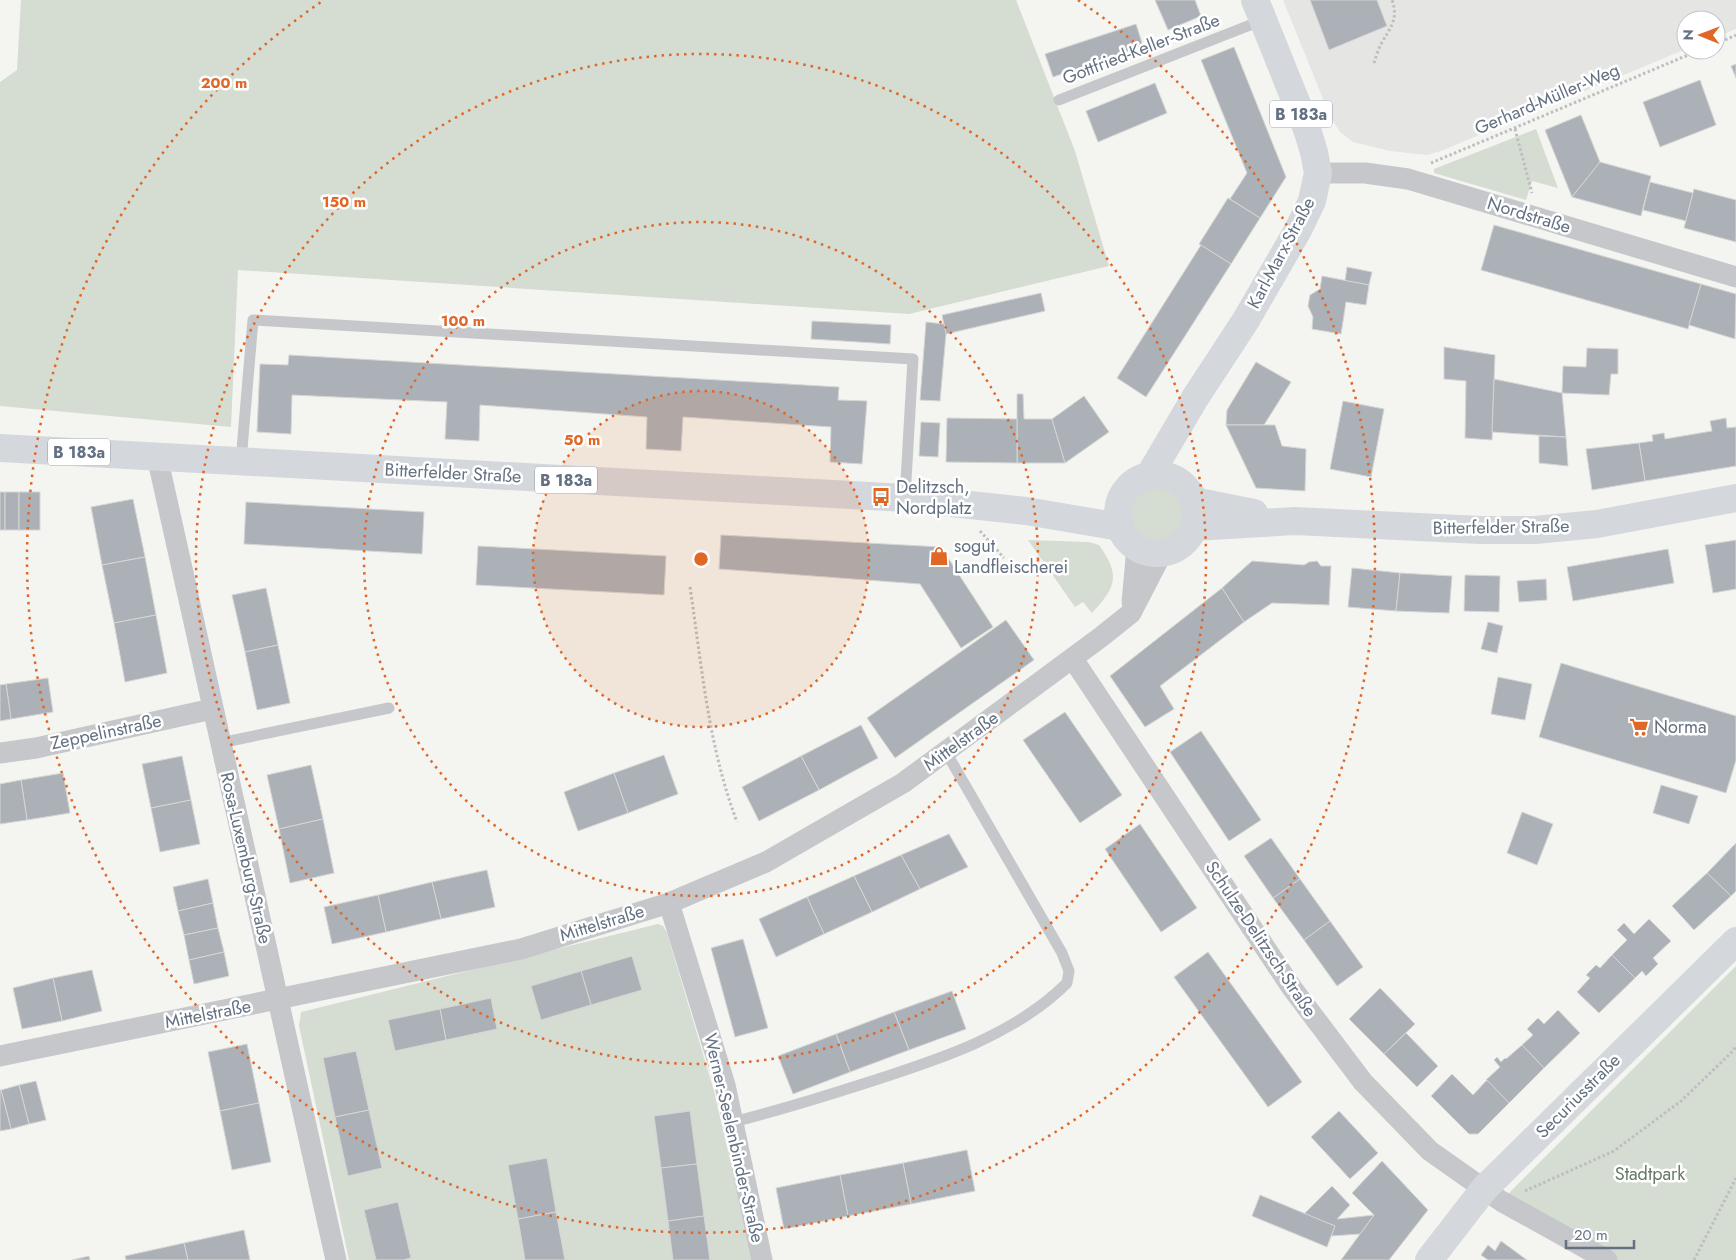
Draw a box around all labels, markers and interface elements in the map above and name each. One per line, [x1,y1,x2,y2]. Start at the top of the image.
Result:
street label: Gottfried-Keller-Straße [1059,7,1223,91]
north arrow [1676,10,1726,60]
text: N [1678,29,1698,41]
street label: Gerhard-Müller-Weg [1471,57,1623,141]
text: 200 m [201,72,247,94]
road number: B 183a [1270,100,1332,128]
street label: Nordstraße [1484,190,1574,240]
text: 150 m [322,191,366,213]
street label: Karl-Marx-Straße [1241,193,1321,313]
text: 100 m [441,310,485,332]
text: 50 m [564,429,600,451]
road number: B 183a [48,438,110,466]
street label: Bitterfelder Straße [384,456,522,490]
road number: B 183a [535,466,597,494]
place label: Delitzsch, Nordplatz [896,474,973,521]
bus stop icon: Delitzsch, Nordplatz [870,486,892,508]
street label: Bitterfelder Straße [1432,513,1570,541]
place label: sogut Landfleischerei [954,533,1068,580]
shop icon: sogut Landfleischerei [928,545,950,567]
centre of rings [692,550,710,568]
street label: Mittelstraße [918,705,1004,777]
street label: Zeppelinstraße [48,708,164,756]
place label: Norma [1654,714,1707,740]
supermarket icon: Norma [1628,716,1650,738]
street label: Rosa-Luxemburg-Straße [214,770,278,946]
street label: Schulze-Delitzsch-Straße [1199,856,1323,1022]
street label: Mittelstraße [557,898,647,948]
street label: Mittelstraße [163,993,253,1035]
street label: Werner-Seelenbinder-Straße [697,1031,771,1245]
street label: Securiusstraße [1530,1048,1626,1144]
park label: Stadtpark [1615,1161,1685,1187]
scale bar [1566,1218,1634,1250]
text: 20 m [1574,1224,1608,1246]

